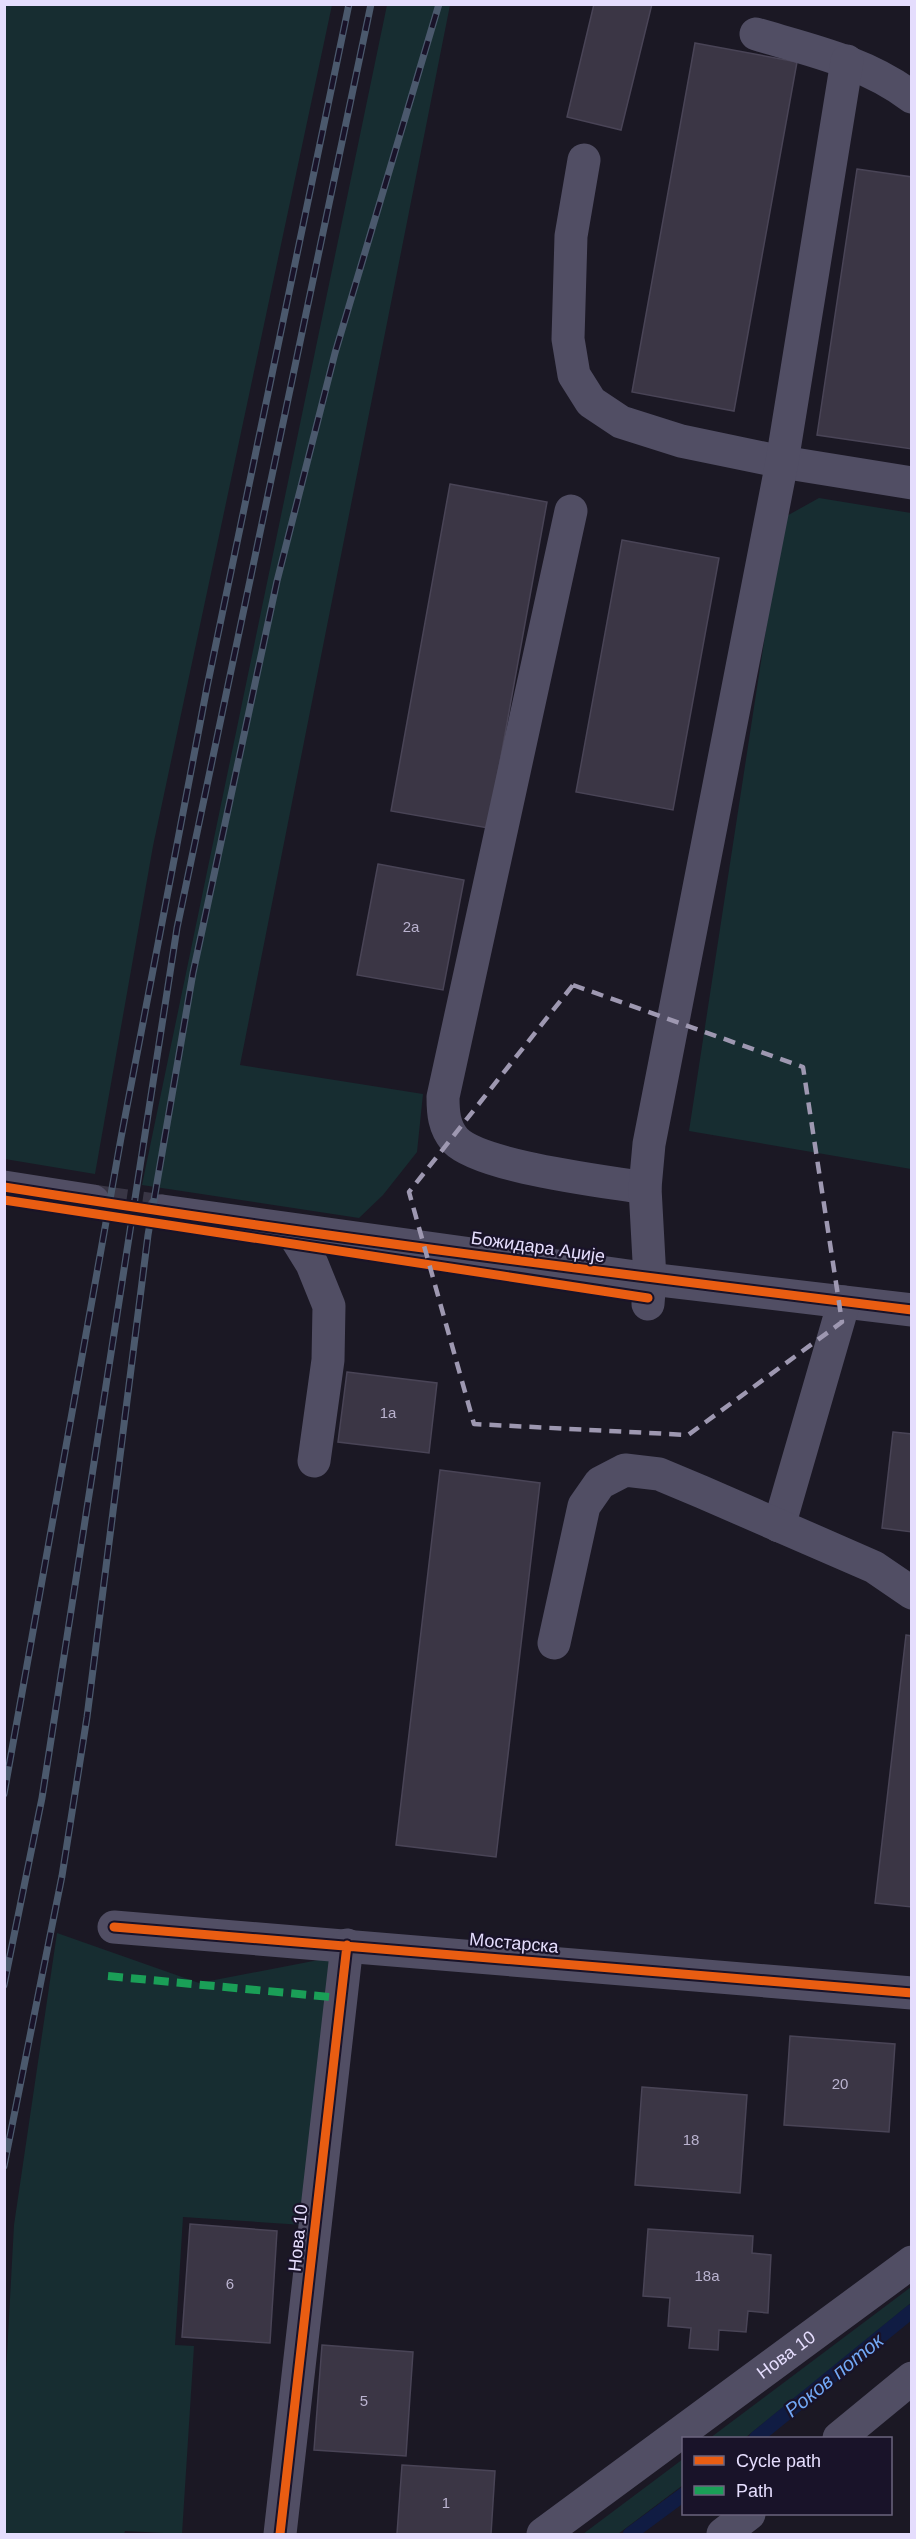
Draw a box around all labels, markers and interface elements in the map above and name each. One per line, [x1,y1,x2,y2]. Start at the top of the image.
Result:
house number: 2a [403,918,420,935]
street label: Божидара Аџије [470,1228,606,1266]
house number: 1a [380,1404,397,1421]
street label: Мостарска [469,1929,560,1957]
house number: 20 [832,2075,848,2092]
house number: 18 [683,2131,699,2148]
street label: Нова 10 [285,2203,311,2273]
house number: 18a [694,2267,720,2284]
house number: 6 [226,2275,234,2292]
street label: Нова 10 [753,2327,819,2383]
water label: Роков поток [780,2328,889,2421]
house number: 5 [360,2392,368,2409]
legend [682,2437,892,2515]
text: Cycle path [736,2451,821,2471]
text: Path [736,2481,773,2501]
house number: 1 [442,2494,450,2511]

